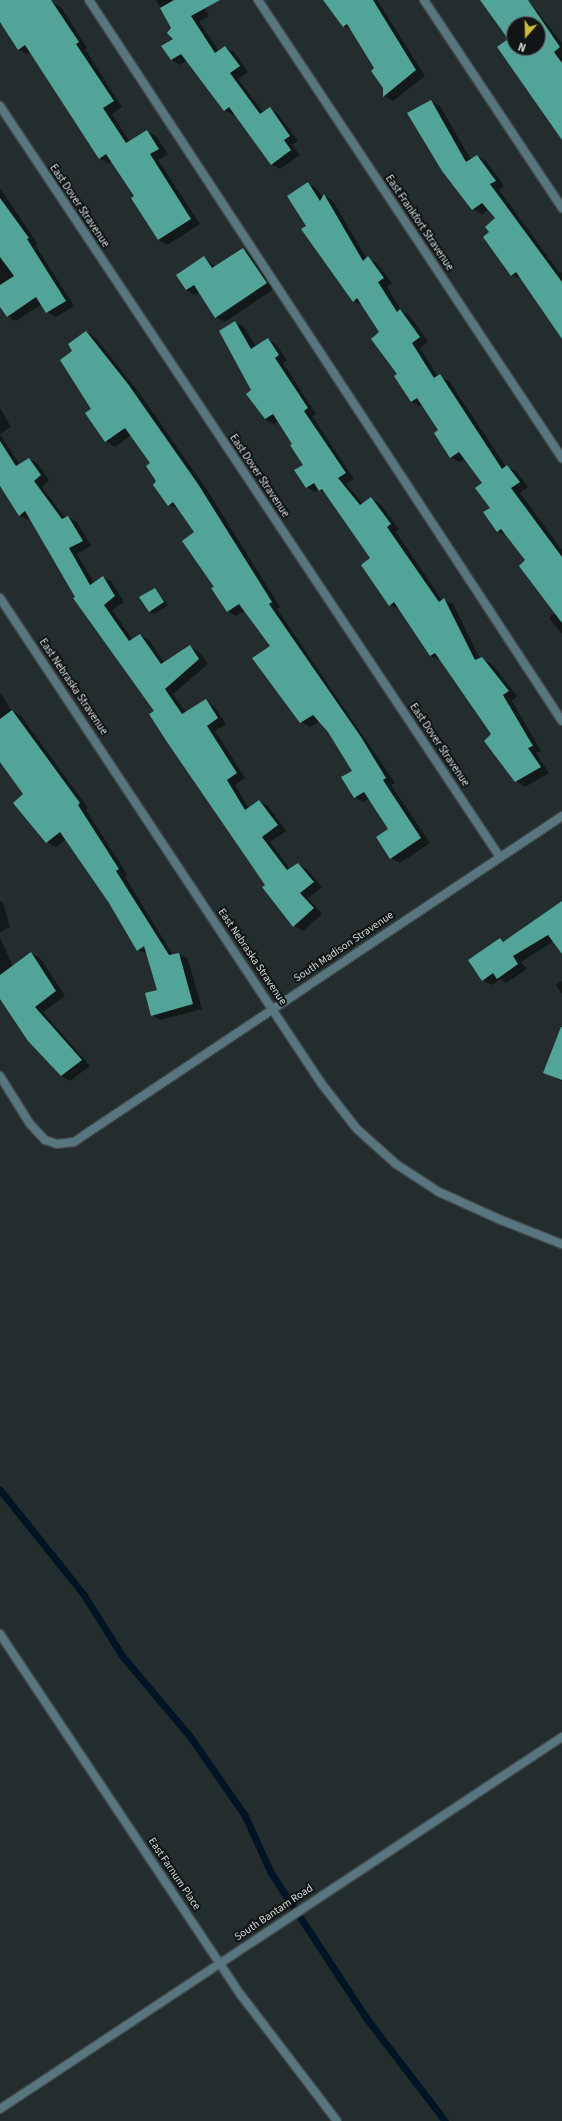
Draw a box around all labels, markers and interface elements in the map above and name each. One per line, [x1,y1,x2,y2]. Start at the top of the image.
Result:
north arrow [506,16,546,56]
text: N [516,39,528,55]
street label: East Dover Stravenue [46,162,112,250]
street label: East Frankfort Stravenue [382,173,456,273]
street label: East Dover Stravenue [226,432,292,520]
street label: East Nebraska Stravenue [36,636,110,738]
street label: East Dover Stravenue [406,701,472,789]
street label: East Nebraska Stravenue [215,906,289,1008]
street label: South Madison Stravenue [292,909,396,985]
street label: East Farnum Place [145,1835,203,1913]
street label: South Bantam Road [232,1882,316,1944]

